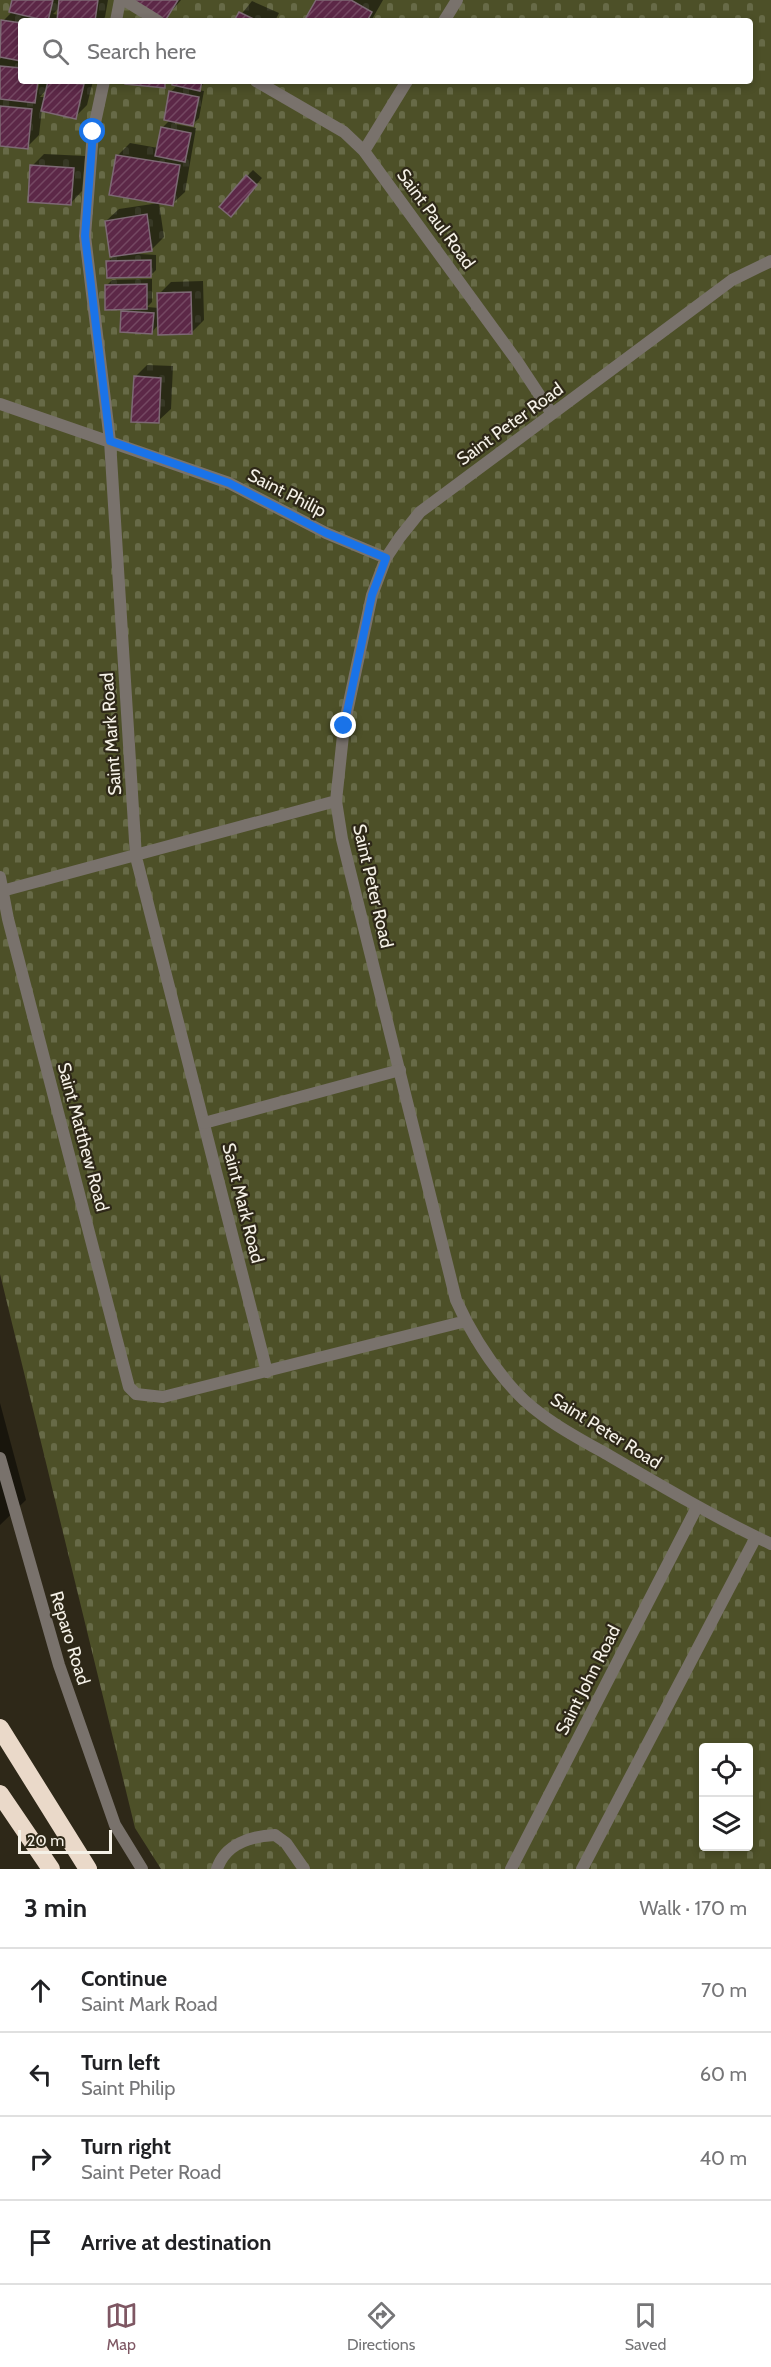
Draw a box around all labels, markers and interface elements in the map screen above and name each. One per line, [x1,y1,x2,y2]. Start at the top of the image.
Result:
search box [18,18,753,84]
icon: search [39,35,72,68]
text: Search here [87,38,196,65]
route start [79,118,105,144]
street label: Saint Paul Road [392,165,480,273]
street label: Saint Peter Road [452,378,568,470]
street label: Saint Philip [244,464,330,522]
street label: Saint Mark Road [96,672,126,796]
route end [330,712,356,738]
street label: Saint Peter Road [348,822,398,950]
street label: Saint Matthew Road [53,1060,113,1214]
street label: Saint Mark Road [217,1141,269,1265]
street label: Saint Peter Road [547,1388,665,1474]
street label: Reparo Road [45,1588,95,1688]
street label: Saint John Road [551,1621,625,1739]
map controls [699,1743,753,1851]
button: locate [699,1743,753,1797]
button: layers [699,1797,753,1851]
scale bar [18,1827,112,1854]
text: 20 m [27,1831,64,1850]
text: 3 min [24,1892,87,1924]
text: Walk · 170 m [639,1896,747,1920]
text: Continue [81,1965,167,1992]
icon: ahead [24,1974,57,2007]
text: 70 m [701,1978,747,2002]
text: Saint Mark Road [81,1992,218,2016]
text: Turn left [81,2049,160,2076]
icon: left [24,2058,57,2091]
text: 60 m [700,2062,747,2086]
text: Saint Philip [81,2076,175,2100]
text: Turn right [81,2133,171,2160]
icon: right [24,2142,57,2175]
text: 40 m [699,2146,747,2170]
text: Saint Peter Road [81,2160,221,2184]
icon: arrive [24,2226,57,2259]
text: Arrive at destination [81,2229,271,2256]
tab: Map [105,2299,138,2354]
tab: Directions [347,2299,415,2354]
tab: Saved [625,2299,666,2354]

